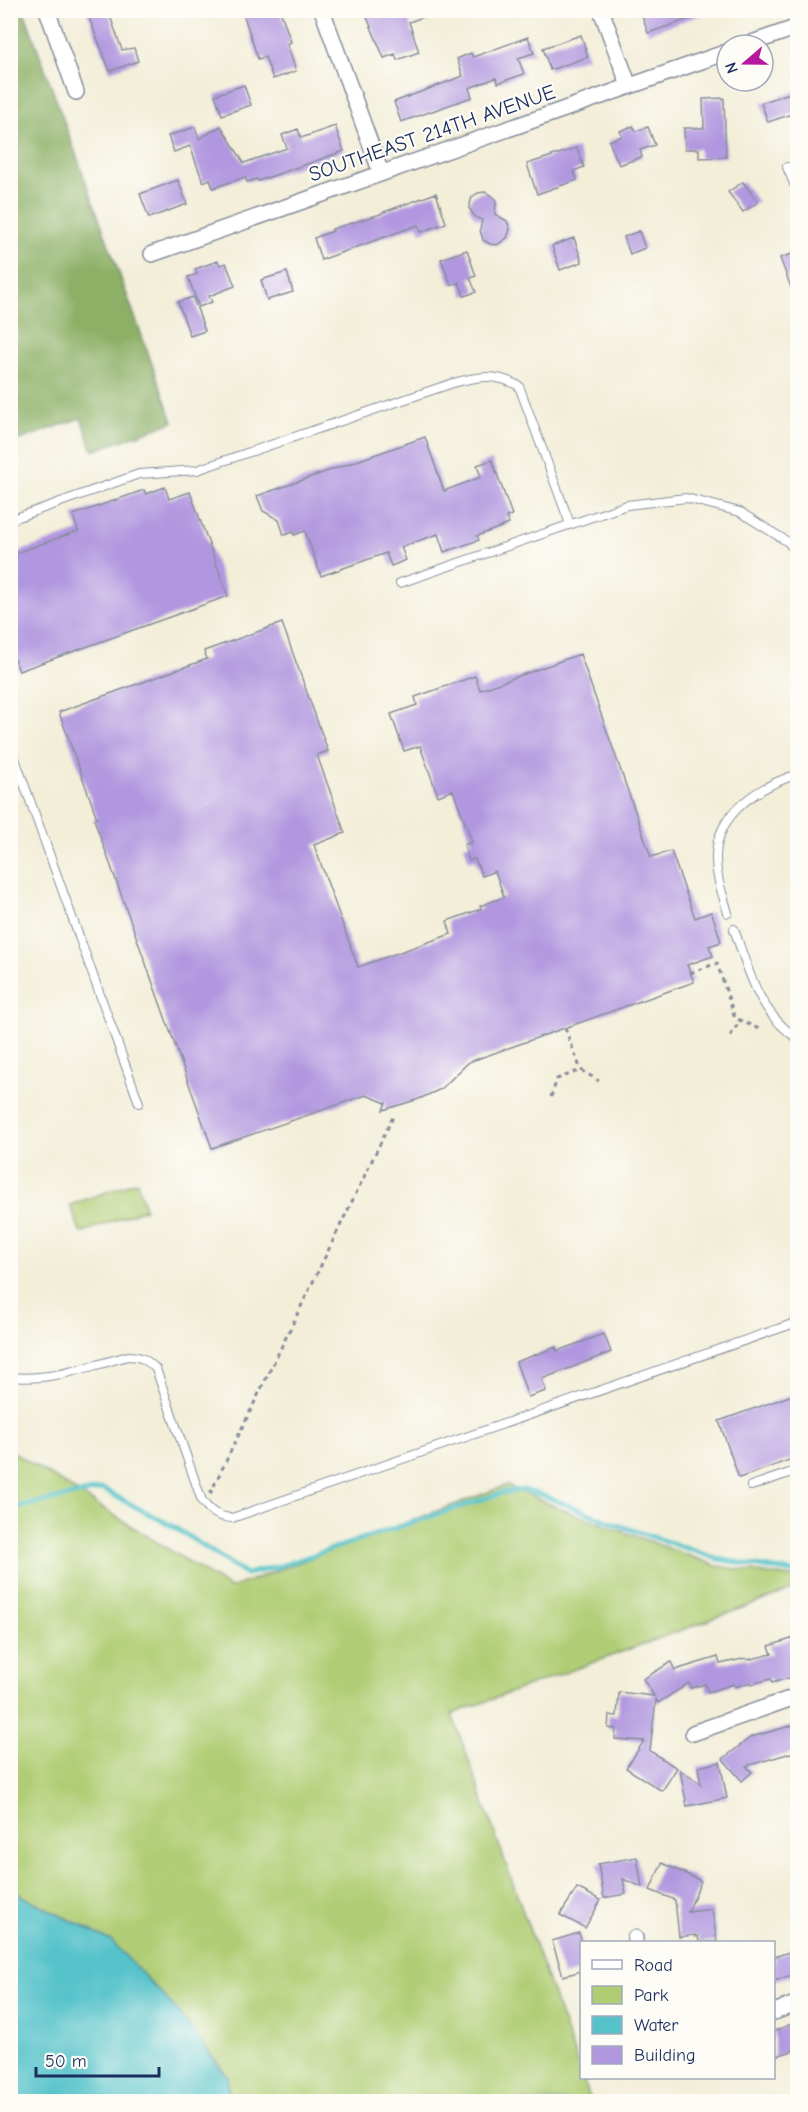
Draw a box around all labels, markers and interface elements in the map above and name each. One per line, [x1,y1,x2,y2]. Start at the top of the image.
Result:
north arrow [715,33,775,93]
text: N [722,60,742,76]
street label: SOUTHEAST 214TH AVENUE [306,79,558,187]
legend [580,1941,775,2079]
text: Road [634,1955,673,1976]
text: Park [634,1985,669,2006]
text: Water [634,2015,679,2036]
scale bar [36,2040,159,2078]
text: Building [634,2045,696,2066]
text: 50 m [45,2051,87,2072]

